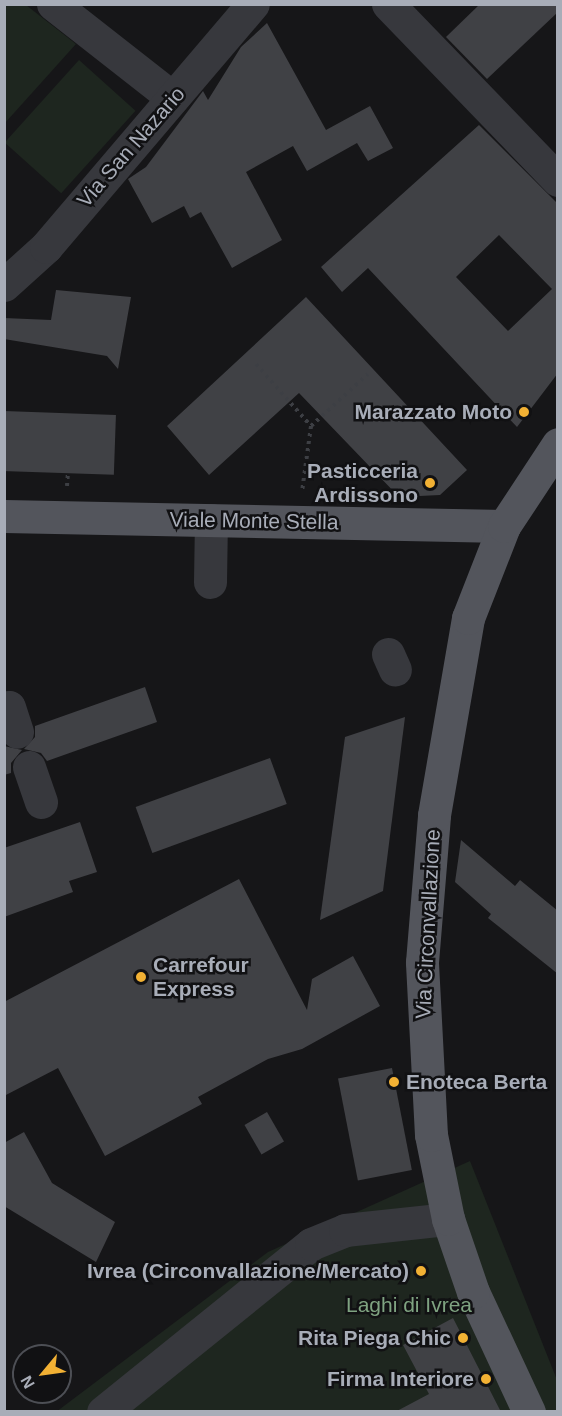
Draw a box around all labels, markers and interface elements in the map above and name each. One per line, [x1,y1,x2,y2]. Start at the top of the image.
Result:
street label: Via San Nazario [72,82,190,212]
place label: Marazzato Moto [354,399,512,425]
marker: Marazzato Moto [517,405,531,419]
place label: Pasticceria Ardissono [307,458,418,508]
marker: Pasticceria Ardissono [423,476,437,490]
street label: Viale Monte Stella [169,507,339,535]
street label: Via Circonvallazione [410,829,446,1019]
place label: Carrefour Express [153,952,249,1002]
marker: Carrefour Express [134,970,148,984]
place label: Enoteca Berta [406,1069,547,1095]
marker: Enoteca Berta [387,1075,401,1089]
place label: Ivrea (Circonvallazione/Mercato) [87,1258,409,1284]
marker: Ivrea (Circonvallazione/Mercato) [414,1264,428,1278]
park label: Laghi di Ivrea [346,1292,472,1318]
place label: Rita Piega Chic [298,1325,451,1351]
marker: Rita Piega Chic [456,1331,470,1345]
north arrow [12,1344,72,1404]
place label: Firma Interiore [327,1366,474,1392]
marker: Firma Interiore [479,1372,493,1386]
text: N [17,1373,38,1391]

